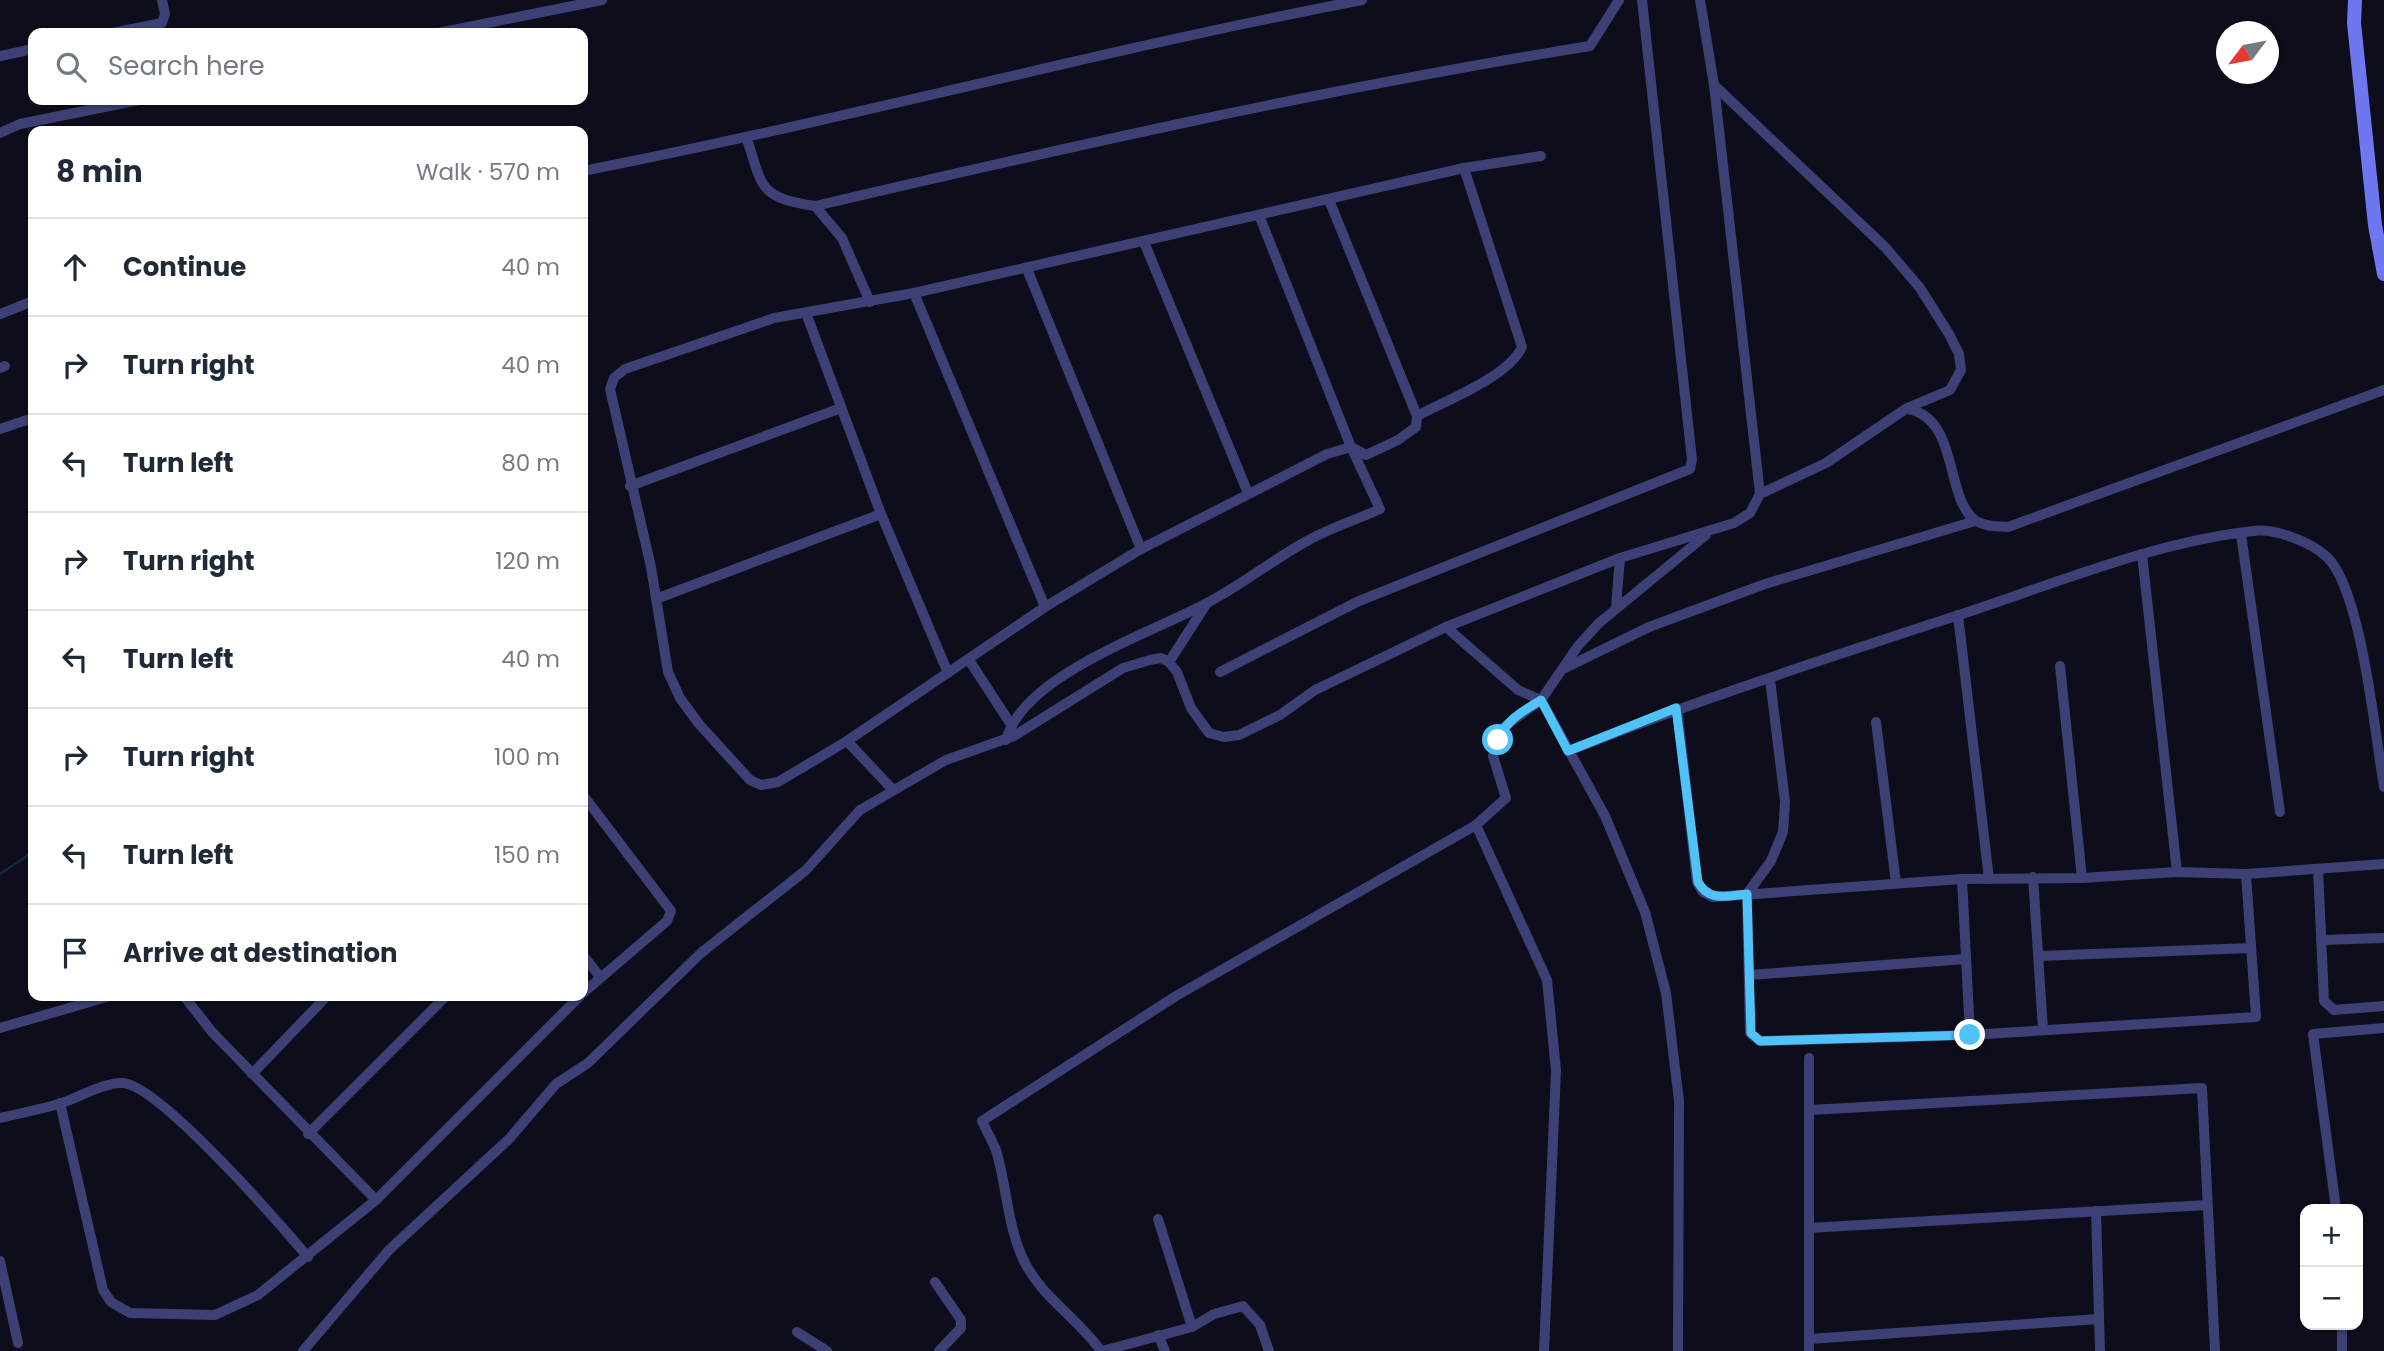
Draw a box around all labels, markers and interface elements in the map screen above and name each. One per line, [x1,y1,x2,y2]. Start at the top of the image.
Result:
north arrow [2216,21,2279,84]
search box [28,28,588,105]
icon: search [52,48,90,86]
text: Search here [108,48,265,84]
text: 8 min [56,150,143,193]
text: Walk · 570 m [416,156,560,188]
icon: ahead [56,248,94,286]
text: Continue [123,249,246,285]
text: 40 m [501,251,560,283]
icon: right [56,346,94,384]
text: Turn right [123,347,255,383]
text: 40 m [501,349,560,381]
icon: left [56,444,94,482]
text: Turn left [123,445,234,481]
text: 80 m [501,447,560,479]
icon: right [56,542,94,580]
text: Turn right [123,543,255,579]
text: 120 m [495,545,560,577]
icon: left [56,640,94,678]
text: Turn left [123,641,234,677]
text: 40 m [501,643,560,675]
route start [1482,724,1513,755]
icon: right [56,738,94,776]
text: Turn right [123,739,255,775]
text: 100 m [494,741,560,773]
icon: left [56,836,94,874]
text: Turn left [123,837,234,873]
text: 150 m [494,839,560,871]
icon: arrive [56,934,94,972]
text: Arrive at destination [123,935,398,971]
route end [1954,1019,1985,1050]
map controls [2300,1204,2363,1330]
button: + [2300,1204,2363,1267]
button: − [2300,1267,2363,1330]

